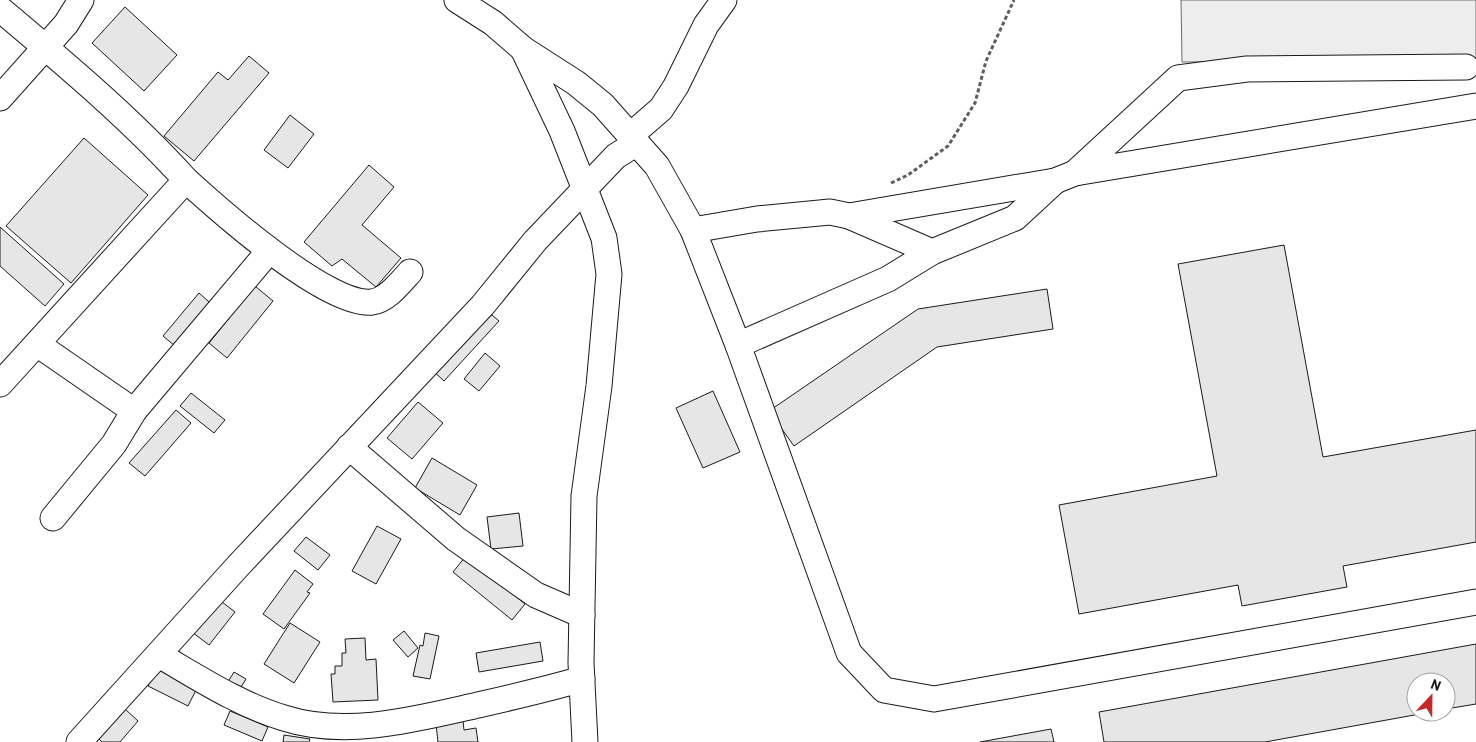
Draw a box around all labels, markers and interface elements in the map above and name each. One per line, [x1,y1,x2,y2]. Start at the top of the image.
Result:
north arrow [1406,672,1456,722]
text: N [1429,675,1444,694]

